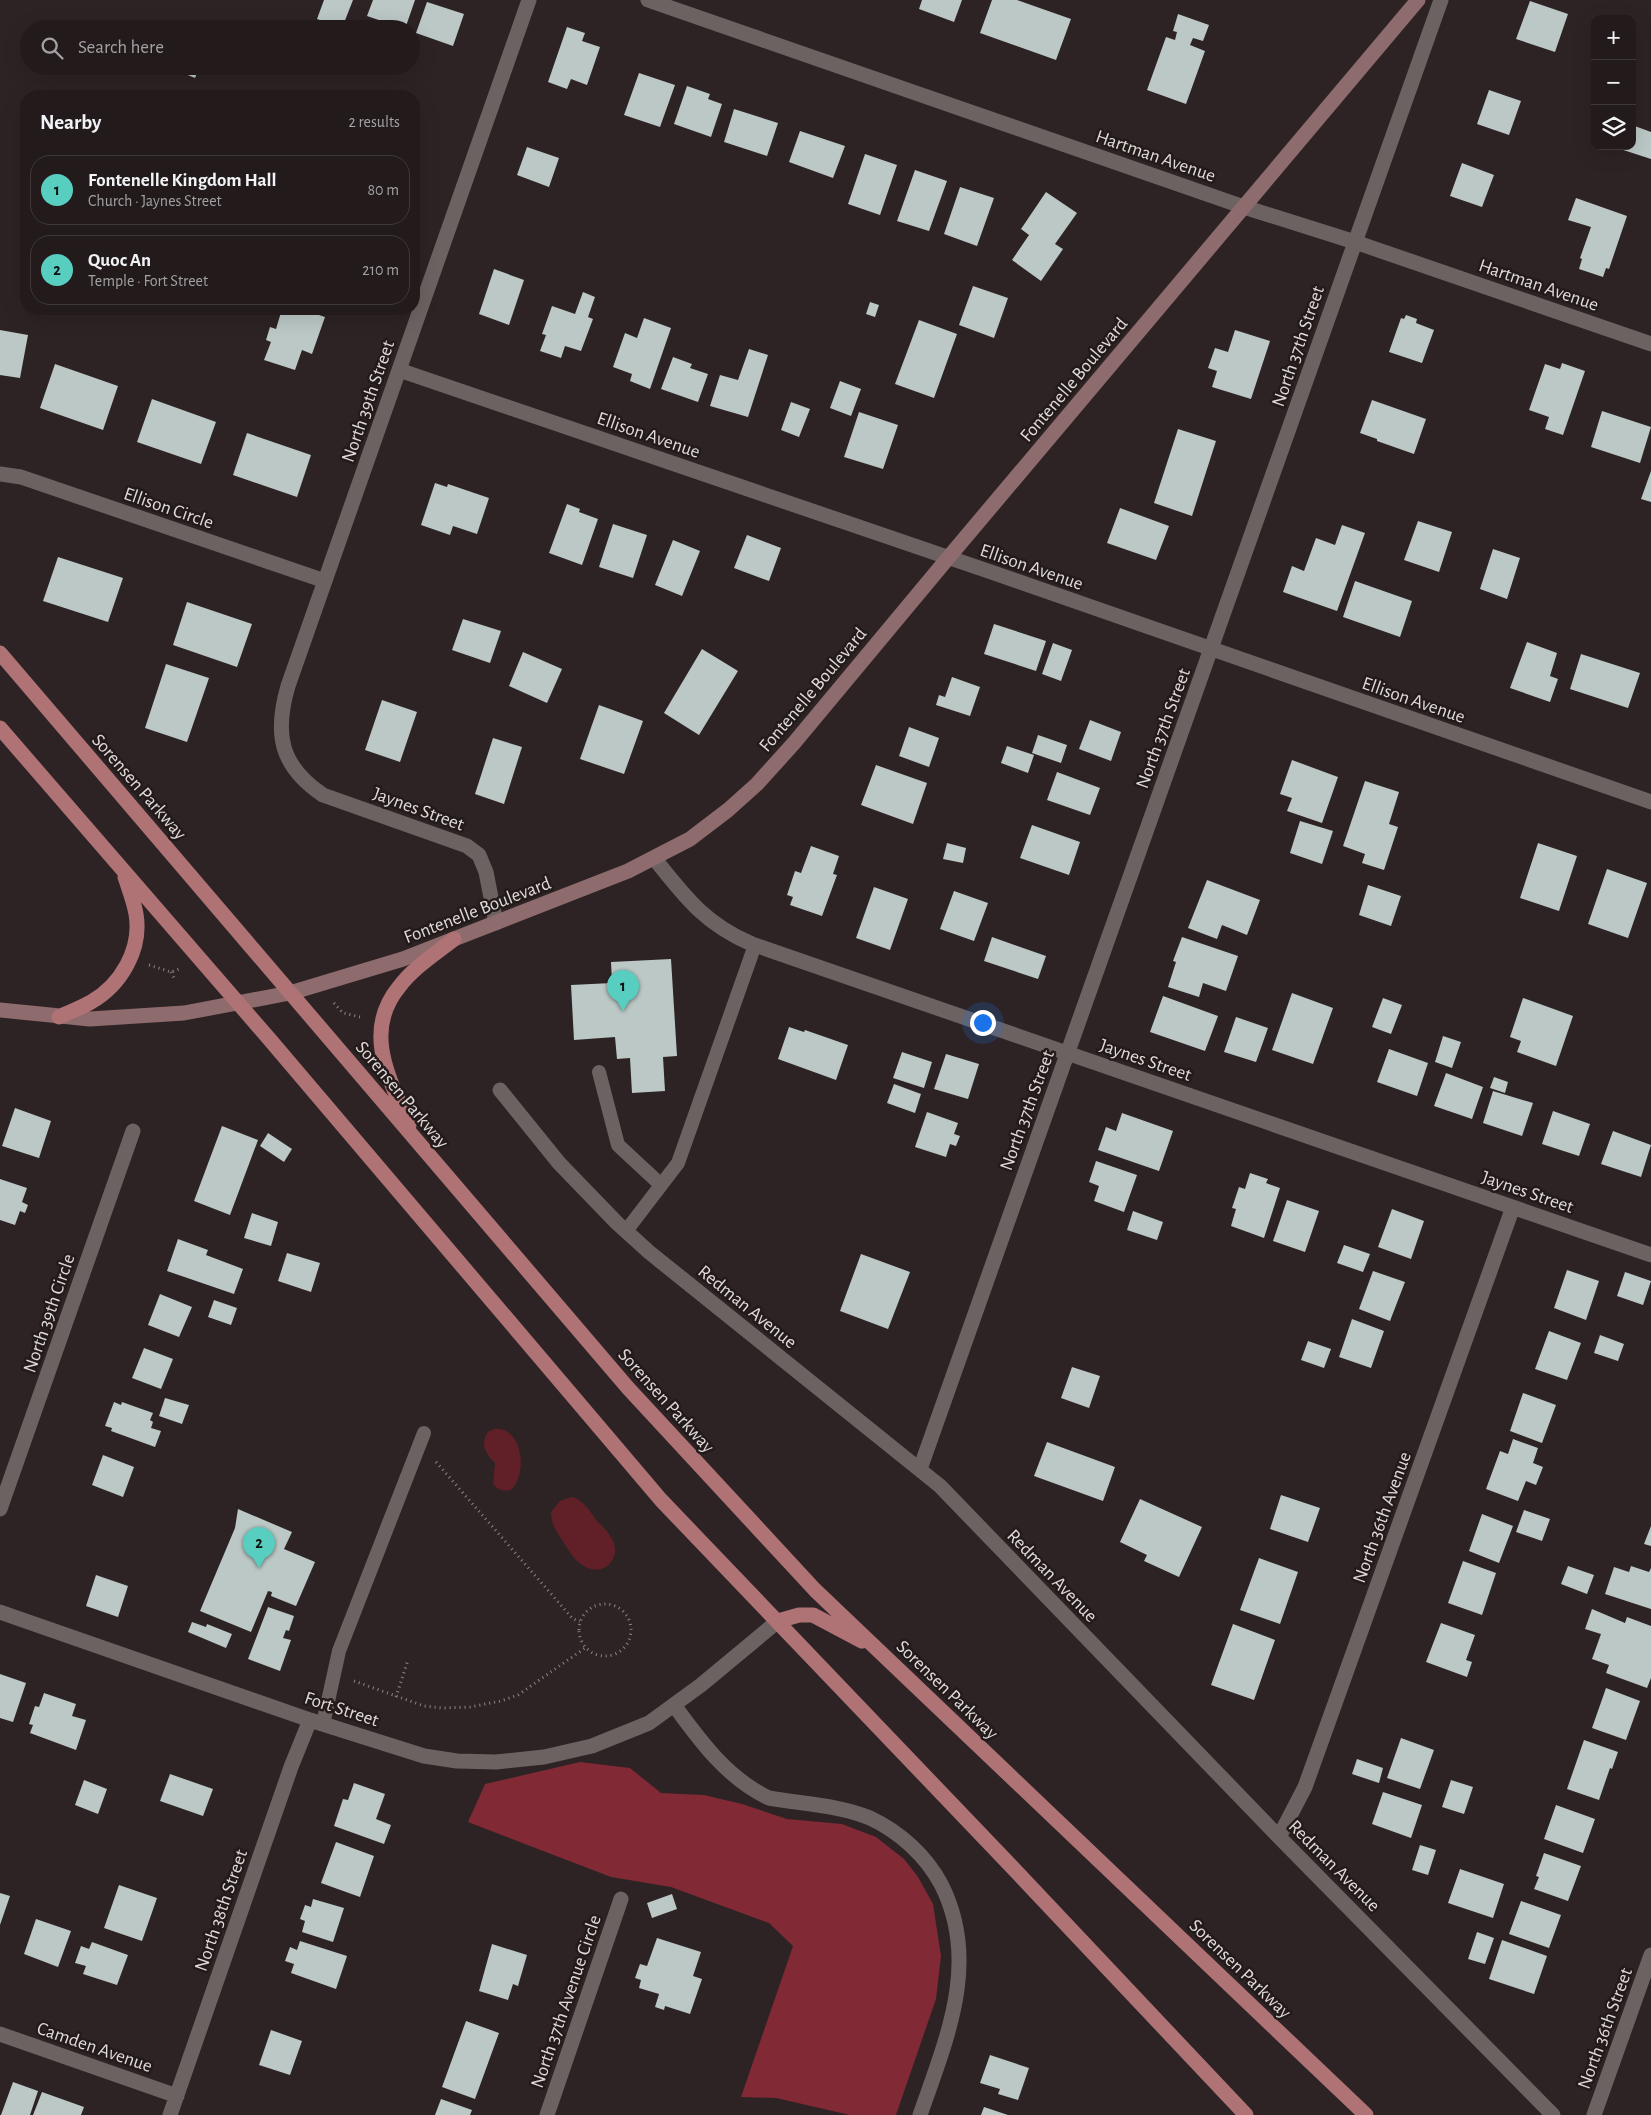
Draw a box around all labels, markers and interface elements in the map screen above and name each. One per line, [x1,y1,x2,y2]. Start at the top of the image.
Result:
map controls [1591,15,1636,150]
button: + [1591,15,1636,60]
search box [20,20,420,75]
icon: search [38,34,66,62]
text: Search here [78,38,164,57]
button: − [1591,60,1636,105]
button: layers [1591,105,1636,150]
text: Nearby [40,112,101,133]
text: 2 results [348,114,400,130]
street label: Hartman Avenue [1093,127,1218,186]
text: Fontenelle Kingdom Hall [88,171,277,190]
text: 1 [54,182,60,198]
text: 80 m [368,182,399,198]
text: Church · Jaynes Street [88,193,222,209]
text: Quoc An [88,251,151,270]
street label: Hartman Avenue [1476,256,1601,315]
text: 2 [53,262,61,278]
text: 210 m [362,262,399,278]
text: Temple · Fort Street [88,273,208,289]
street label: North 37th Street [1269,284,1328,409]
street label: Fontenelle Boulevard [1017,314,1132,446]
street label: North 39th Street [339,338,398,465]
street label: Ellison Avenue [595,409,702,462]
street label: Ellison Circle [121,484,216,533]
street label: Ellison Avenue [978,541,1085,594]
street label: Fontenelle Boulevard [756,624,871,756]
street label: North 37th Street [1133,666,1194,791]
street label: Ellison Avenue [1360,674,1467,727]
street label: Sorensen Parkway [88,731,190,843]
street label: Jaynes Street [370,784,467,835]
street label: Fontenelle Boulevard [401,874,554,947]
pin: 1 [607,970,639,1011]
your location [970,1010,996,1036]
street label: Jaynes Street [1097,1036,1194,1085]
street label: Sorensen Parkway [352,1038,452,1152]
street label: North 37th Street [997,1048,1058,1173]
street label: Jaynes Street [1479,1168,1576,1217]
street label: North 39th Circle [20,1252,79,1375]
street label: Redman Avenue [694,1262,800,1352]
street label: Sorensen Parkway [614,1345,717,1457]
street label: North 36th Avenue [1350,1449,1415,1586]
street label: Redman Avenue [1003,1526,1101,1626]
pin: 2 [243,1527,275,1568]
street label: Sorensen Parkway [892,1637,1001,1743]
street label: Fort Street [302,1689,381,1730]
street label: Redman Avenue [1285,1817,1383,1915]
street label: North 38th Street [192,1847,251,1974]
street label: North 37th Avenue Circle [528,1913,605,2090]
street label: Sorensen Parkway [1185,1916,1294,2022]
street label: North 36th Street [1575,1965,1636,2092]
street label: Camden Avenue [34,2019,155,2076]

